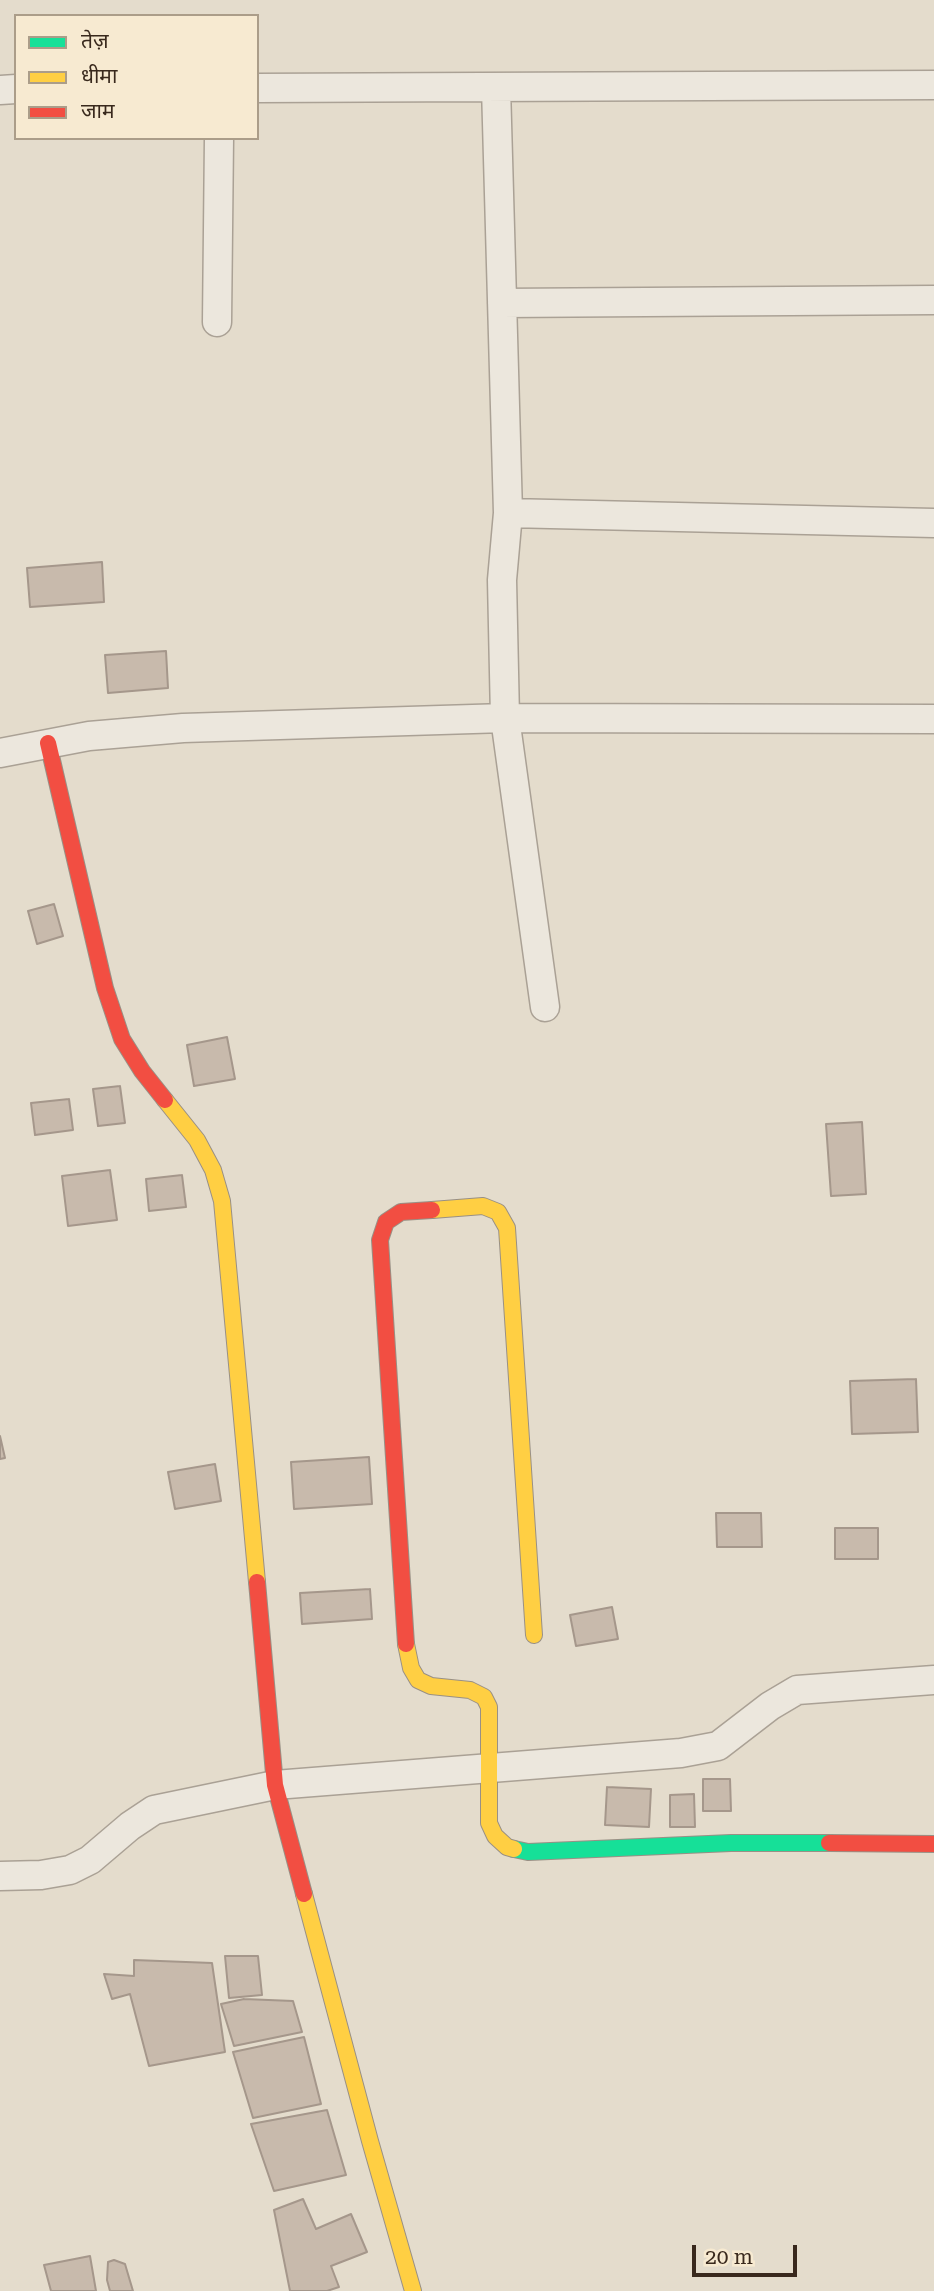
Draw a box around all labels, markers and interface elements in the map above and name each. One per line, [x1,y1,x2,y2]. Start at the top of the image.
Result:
legend [14,14,259,140]
text: तेज़ [81,29,109,53]
text: धीमा [81,64,117,88]
text: जाम [81,99,115,123]
scale bar [696,2232,801,2276]
text: 20 m [705,2245,753,2269]

